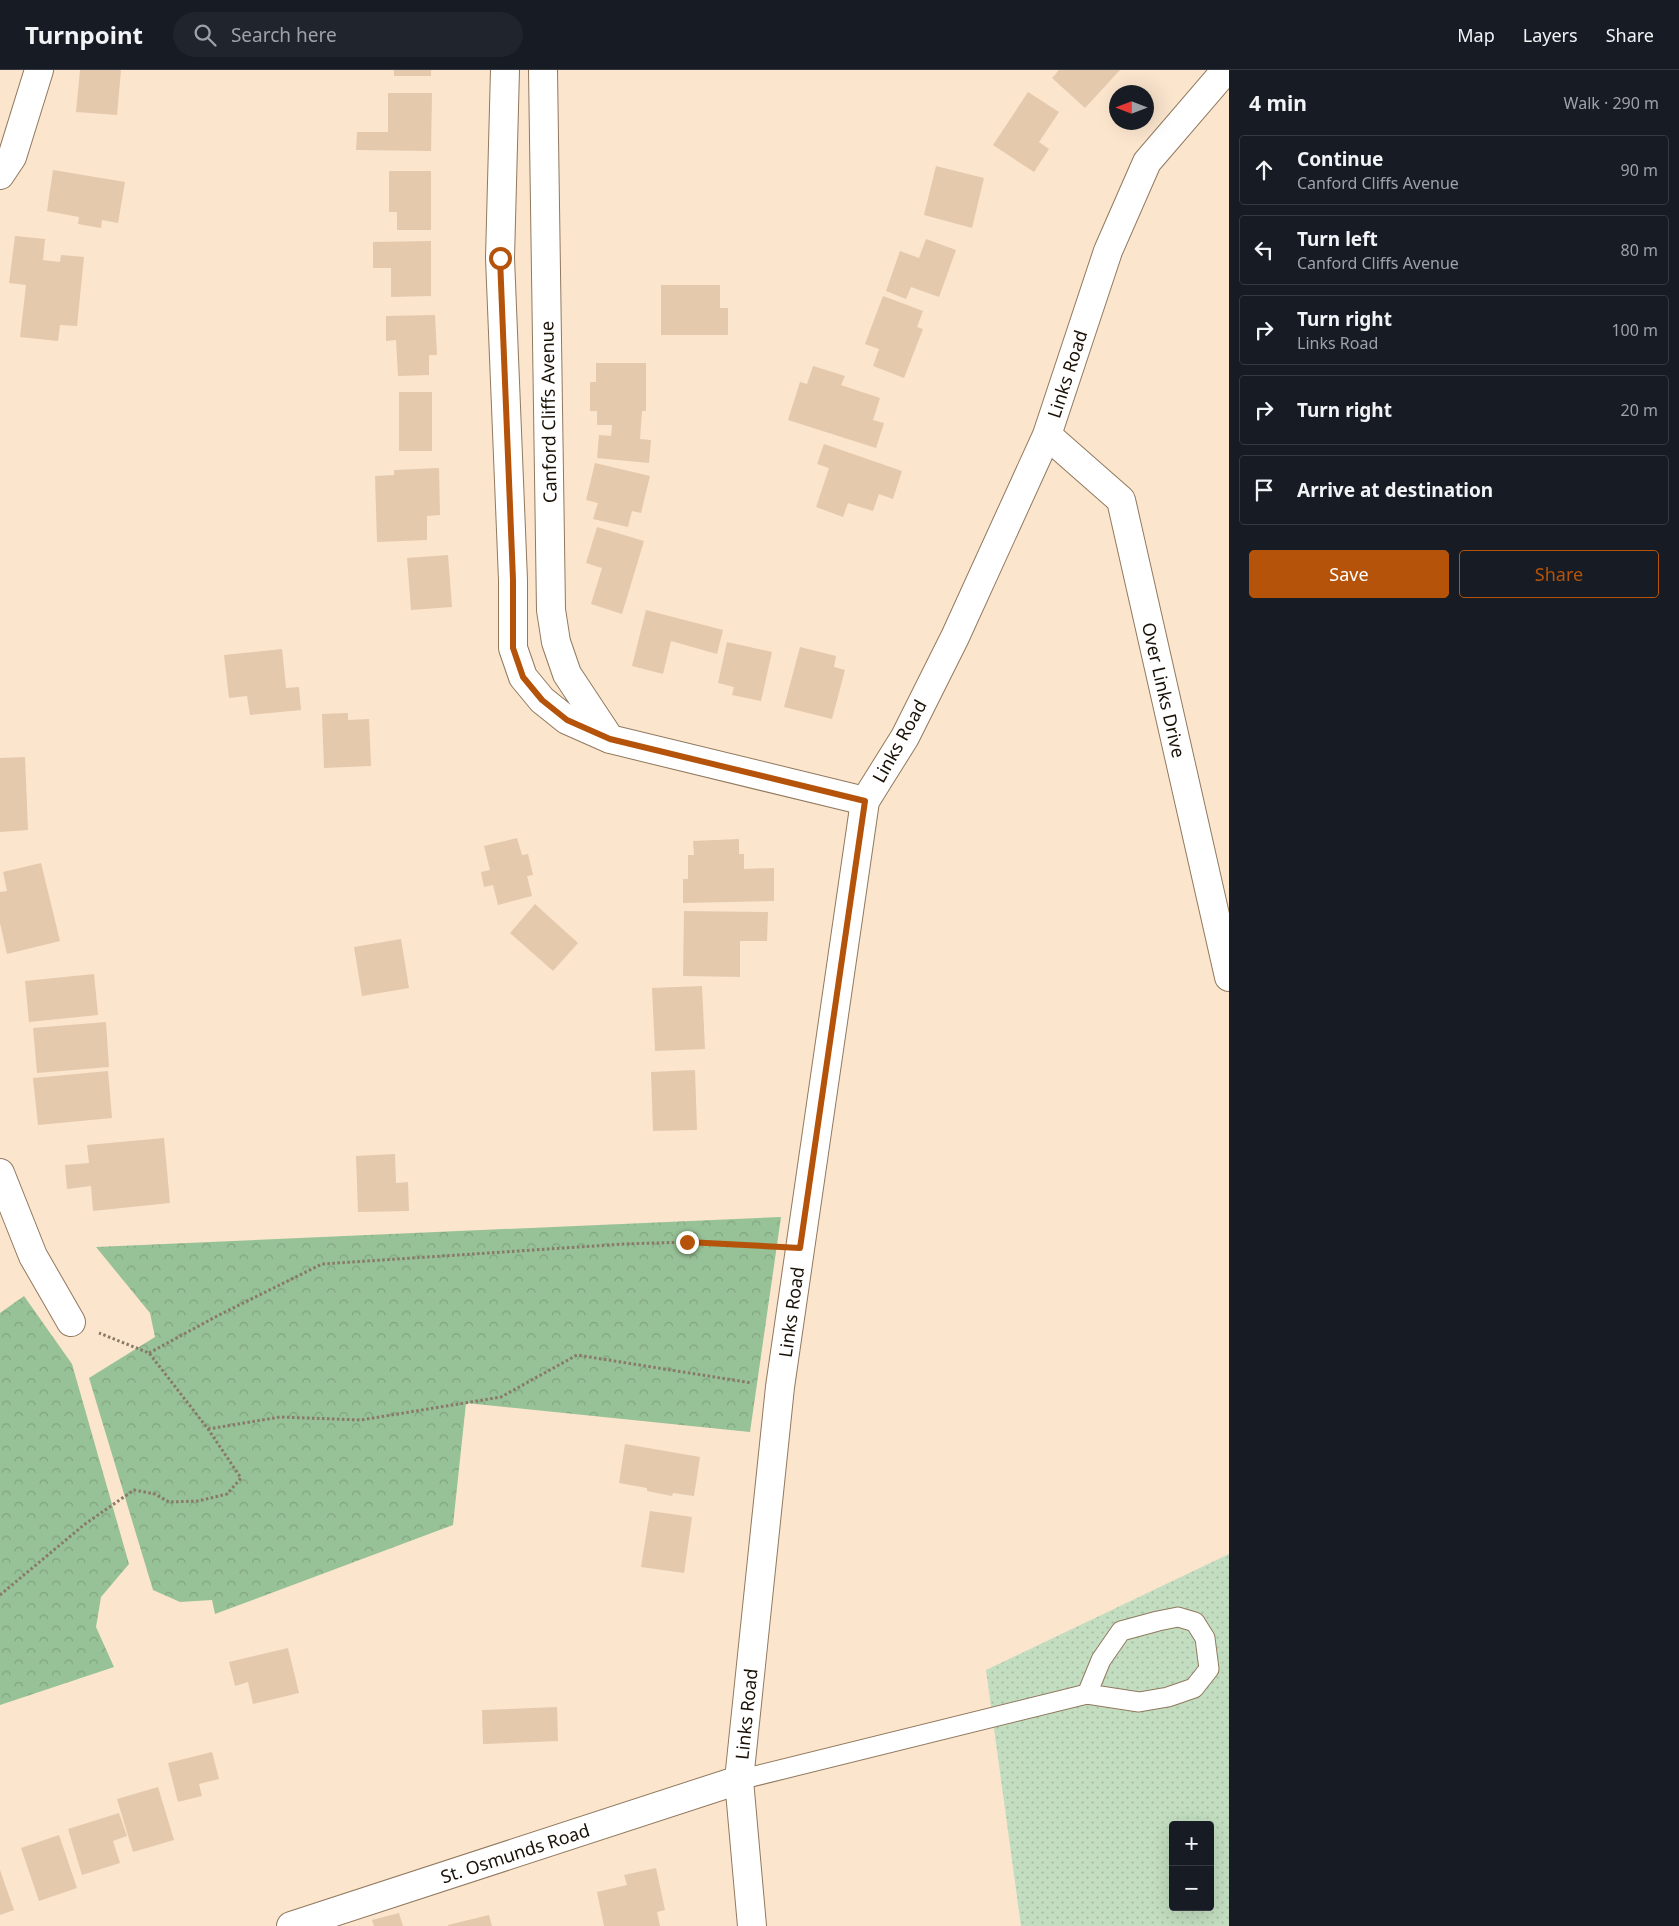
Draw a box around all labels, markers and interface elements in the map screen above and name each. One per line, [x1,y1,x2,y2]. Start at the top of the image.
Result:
search box [173,12,523,57]
text: Turnpoint [25,18,143,51]
icon: search [191,21,219,49]
text: Search here [231,22,337,48]
text: Map [1457,23,1495,47]
text: Layers [1523,23,1578,47]
text: Share [1606,23,1654,47]
north arrow [1109,85,1154,130]
text: 4 min [1249,89,1307,117]
text: Walk · 290 m [1564,92,1659,114]
text: Continue [1297,146,1383,172]
icon: ahead [1250,156,1278,184]
text: 90 m [1621,159,1658,181]
text: Canford Cliffs Avenue [1297,172,1459,194]
text: Turn left [1297,226,1378,252]
icon: left [1250,236,1278,264]
text: 80 m [1621,239,1658,261]
route start [489,247,512,270]
text: Canford Cliffs Avenue [1297,252,1459,274]
text: Turn right [1297,306,1392,332]
icon: right [1250,316,1278,344]
text: 100 m [1611,319,1658,341]
street label: Canford Cliffs Avenue [534,321,562,503]
street label: Links Road [1041,327,1093,421]
text: Links Road [1297,332,1378,354]
icon: right [1250,396,1278,424]
text: Turn right [1297,397,1392,423]
text: 20 m [1621,399,1658,421]
icon: arrive [1250,476,1278,504]
text: Arrive at destination [1297,477,1493,503]
button: Save [1249,550,1449,598]
button: Share [1459,550,1659,598]
street label: Over Links Drive [1137,620,1191,760]
street label: Links Road [866,695,932,787]
route end [676,1231,699,1254]
street label: Links Road [773,1265,809,1359]
street label: Links Road [729,1667,763,1761]
street label: St. Osmunds Road [437,1818,593,1888]
map controls [1169,1821,1214,1911]
button: + [1169,1821,1214,1866]
button: − [1169,1866,1214,1911]

